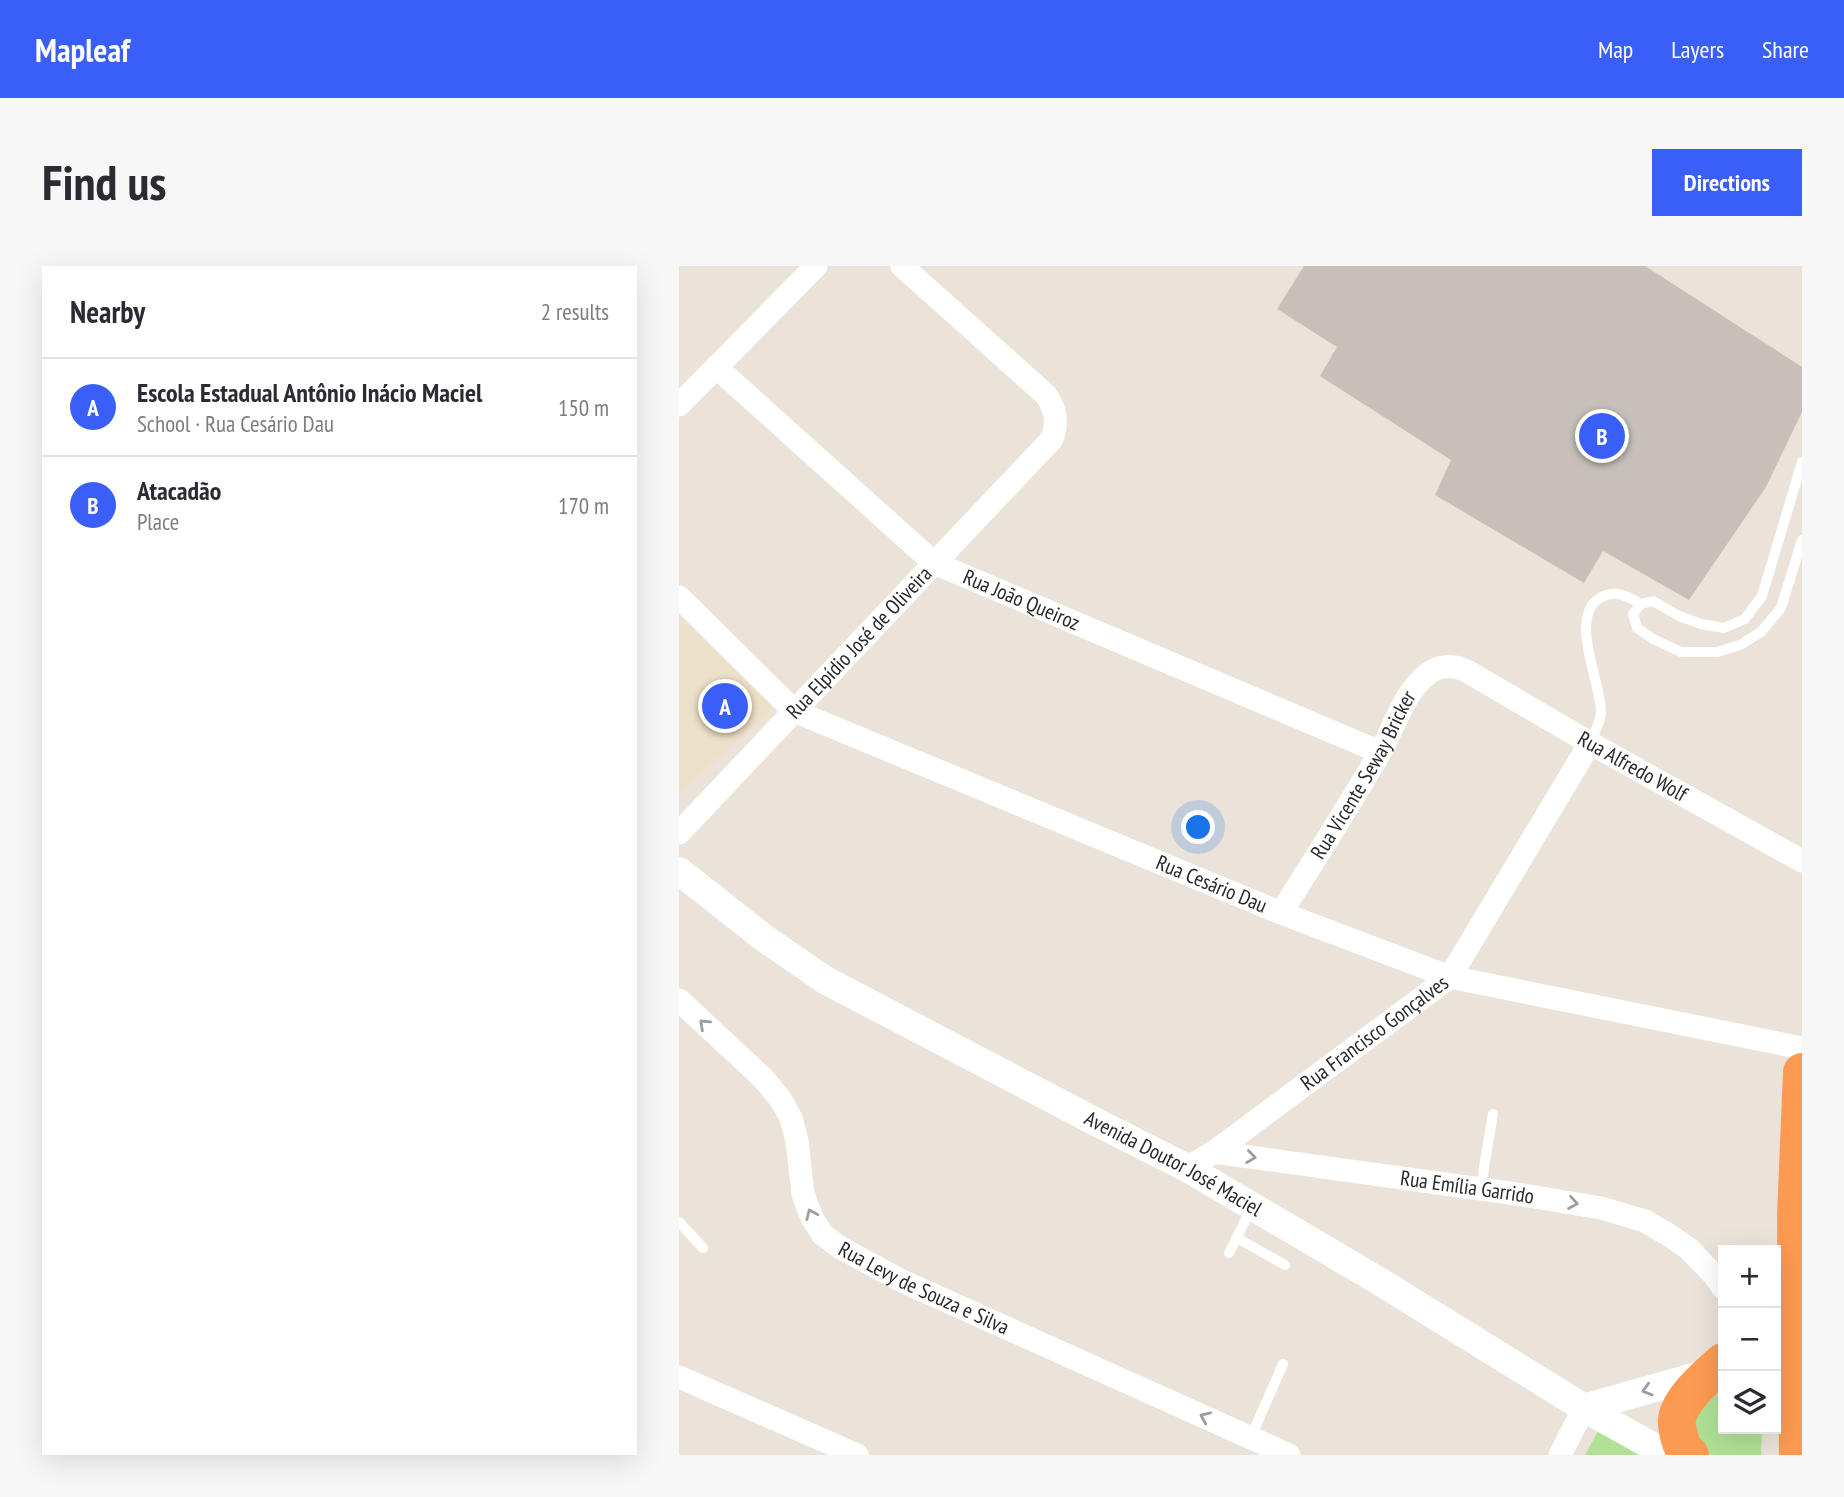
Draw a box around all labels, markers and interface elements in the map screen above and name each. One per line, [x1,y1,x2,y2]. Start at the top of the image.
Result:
text: Mapleaf [35,28,130,71]
text: Map [1598,34,1633,65]
text: Layers [1671,34,1724,65]
text: Share [1762,34,1809,65]
button: Directions [1652,149,1802,216]
text: Find us [42,150,166,214]
text: Nearby [70,292,145,331]
text: 2 results [541,297,609,326]
text: Escola Estadual Antônio Inácio Maciel [137,376,482,409]
text: A [87,393,99,422]
text: 150 m [558,393,609,422]
text: School · Rua Cesário Dau [137,409,334,438]
pin: B [1579,410,1625,462]
text: Atacadão [137,474,221,507]
text: B [87,491,99,520]
text: 170 m [558,491,609,520]
text: Place [137,507,179,536]
street label: Rua Elpídio José de Oliveira [780,560,937,724]
street label: Rua João Queiroz [959,563,1084,636]
pin: A [702,680,748,732]
street label: Rua Vicente Seway Bricker [1304,685,1422,864]
street label: Rua Alfredo Wolf [1573,725,1693,808]
your location [1181,810,1215,844]
street label: Rua Cesário Dau [1152,849,1271,919]
street label: Rua Francisco Gonçalves [1295,969,1454,1096]
one-way arrow [699,1019,712,1032]
street label: Avenida Doutor José Maciel [1080,1104,1267,1222]
one-way arrow [1245,1149,1257,1164]
street label: Rua Emília Garrido [1399,1164,1536,1210]
one-way arrow [1567,1195,1579,1210]
one-way arrow [805,1209,819,1221]
street label: Rua Levy de Souza e Silva [834,1235,1014,1340]
map controls [1718,1245,1781,1434]
button: + [1718,1245,1781,1308]
button: − [1718,1308,1781,1371]
button: layers [1718,1371,1781,1434]
one-way arrow [1642,1382,1654,1397]
one-way arrow [1200,1411,1212,1425]

